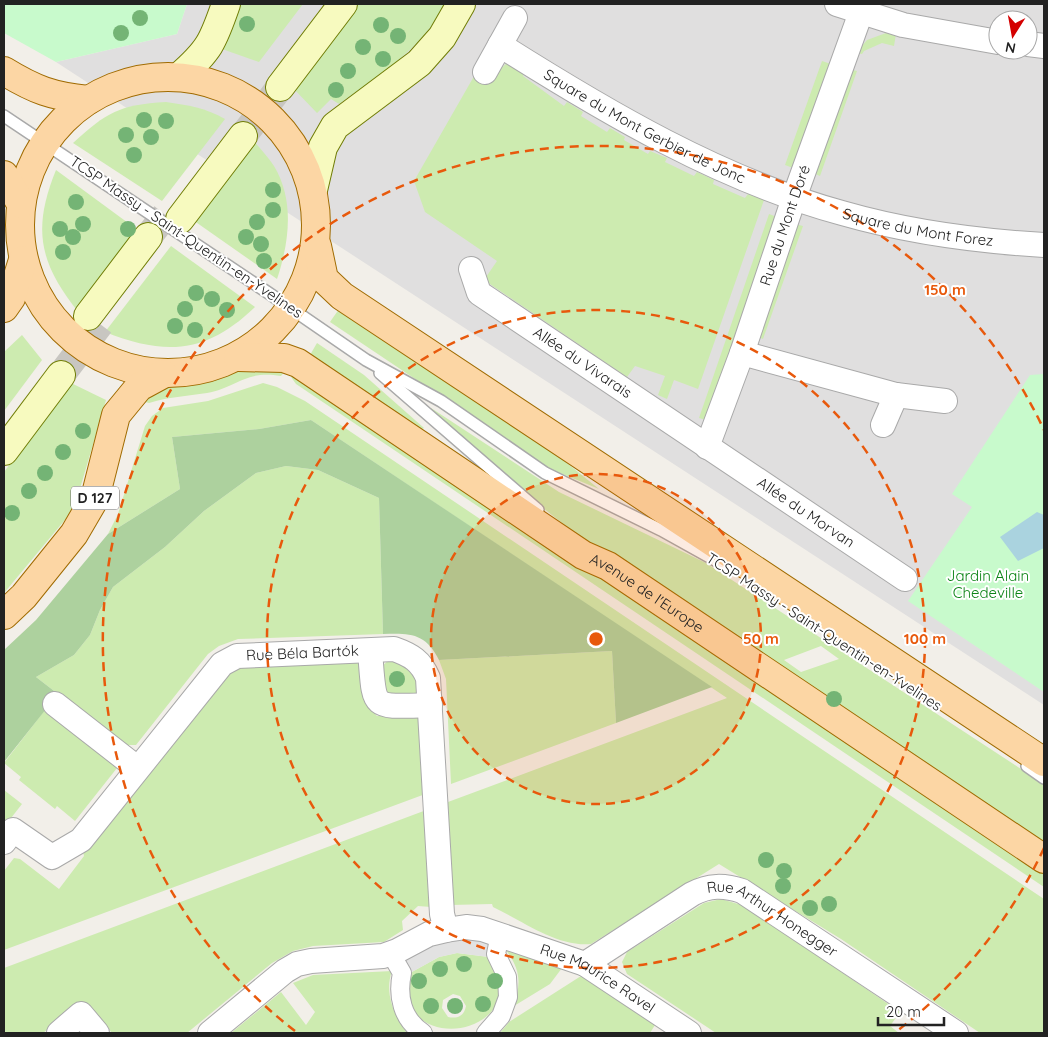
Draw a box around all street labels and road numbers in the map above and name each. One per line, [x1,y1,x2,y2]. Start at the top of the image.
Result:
street label: Square du Mont Gerbier de Jonc [540,65,748,187]
street label: TCSP Massy - Saint-Quentin-en-Yvelines [66,151,306,322]
street label: Rue du Mont Doré [755,162,814,288]
street label: Square du Mont Forez [841,204,994,250]
street label: Allée du Vivarais [530,322,636,402]
street label: Allée du Morvan [754,473,858,551]
road number: D 127 [71,486,119,509]
street label: TCSP Massy - Saint-Quentin-en-Yvelines [703,548,946,715]
street label: Avenue de l'Europe [587,549,708,637]
street label: Rue Béla Bartók [246,641,359,665]
street label: Rue Arthur Honegger [706,877,842,961]
street label: Rue Maurice Ravel [538,939,659,1017]

